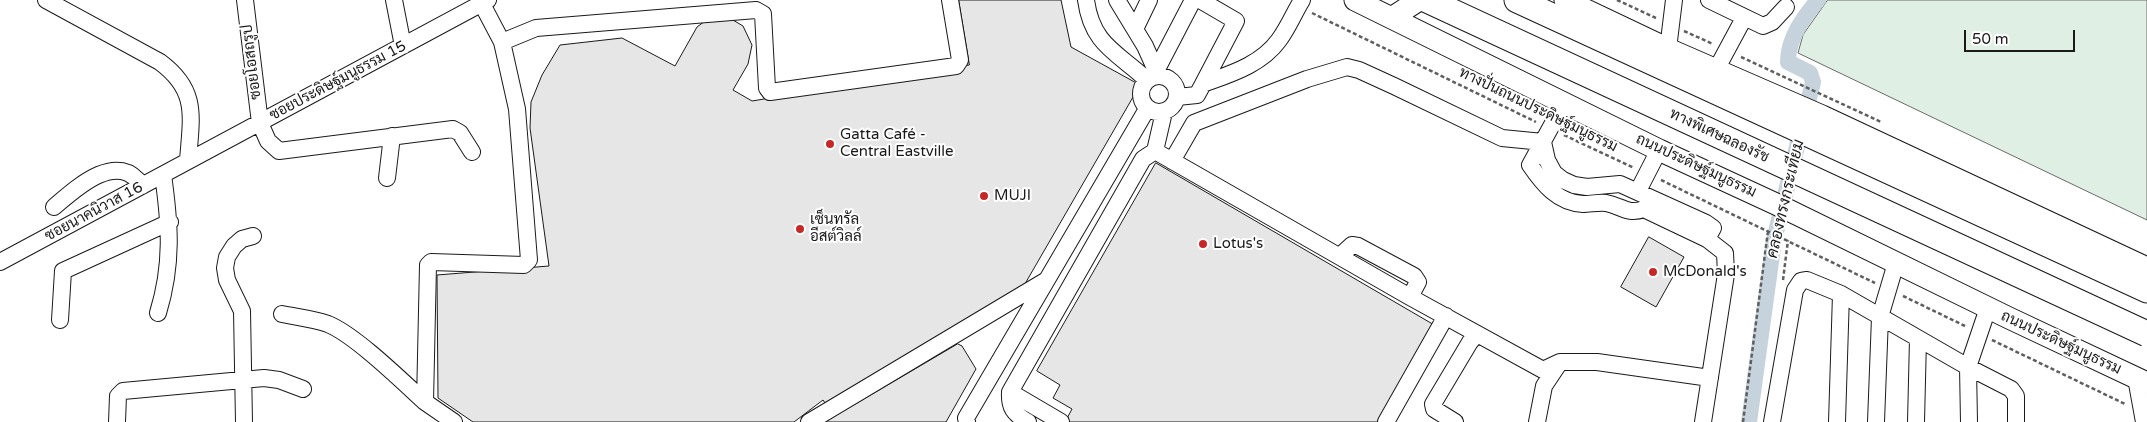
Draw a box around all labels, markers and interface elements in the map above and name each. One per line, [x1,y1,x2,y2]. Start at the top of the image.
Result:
scale bar [1967,20,2078,52]
street label: ซอยโอสถรูป [238,23,266,101]
text: 50 m [1972,30,2009,48]
street label: ซอยประดิษฐ์มนูธรรม 15 [267,37,409,125]
street label: ทางปั่นถนนประดิษฐ์มนูธรรม [1456,64,1620,156]
street label: ทางพิเศษฉลองรัช [1666,105,1772,167]
place label: Gatta Café - Central Eastville [840,126,954,161]
street label: ถนนประดิษฐ์มนูธรรม [1633,130,1759,202]
marker: Gatta Café - Central Eastville [824,138,836,150]
water label: คลองทรงกระเทียม [1763,138,1809,260]
street label: ซอยนาคนิวาส 16 [42,179,146,245]
place label: MUJI [994,187,1031,205]
marker: MUJI [978,190,990,202]
place label: เซ็นทรัล อีสต์วิลล์ [810,211,862,246]
marker: เซ็นทรัล อีสต์วิลล์ [794,223,806,235]
place label: Lotus's [1213,235,1263,253]
marker: Lotus's [1197,238,1209,250]
place label: McDonald's [1663,263,1747,281]
marker: McDonald's [1647,266,1659,278]
street label: ถนนประดิษฐ์มนูธรรม [1998,307,2124,379]

